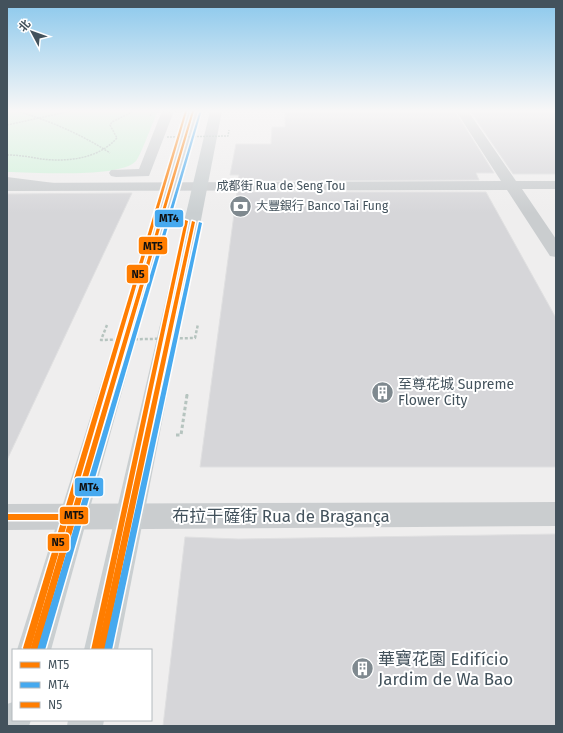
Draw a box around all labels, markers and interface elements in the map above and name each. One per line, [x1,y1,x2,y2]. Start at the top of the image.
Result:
north arrow [12,12,52,52]
text: 北 [16,17,33,34]
street label: 成都街 Rua de Seng Tou [216,179,346,193]
bank icon: 大豐銀行 Banco Tai Fung [228,193,254,219]
place label: 大豐銀行 Banco Tai Fung [256,199,389,213]
line badge: MT4 [154,209,184,228]
text: MT4 [159,212,179,225]
line badge: MT5 [138,236,168,255]
text: MT5 [143,240,163,253]
line badge: N5 [126,264,149,284]
text: N5 [131,268,145,281]
place label: 至尊花城 Supreme Flower City [398,376,514,409]
building icon: 至尊花城 Supreme Flower City [370,379,396,405]
line badge: MT4 [74,477,104,497]
text: MT4 [79,481,99,494]
line badge: MT5 [59,506,89,525]
street label: 布拉干薩街 Rua de Bragança [172,506,390,527]
text: MT5 [64,509,84,522]
line badge: N5 [47,533,70,552]
text: N5 [51,536,65,549]
legend [12,649,152,721]
place label: 華寶花園 Edifício Jardim de Wa Bao [378,649,513,690]
building icon: 華寶花園 Edifício Jardim de Wa Bao [350,656,376,682]
text: MT5 [48,658,69,672]
text: MT4 [48,678,70,692]
text: N5 [48,698,62,712]

